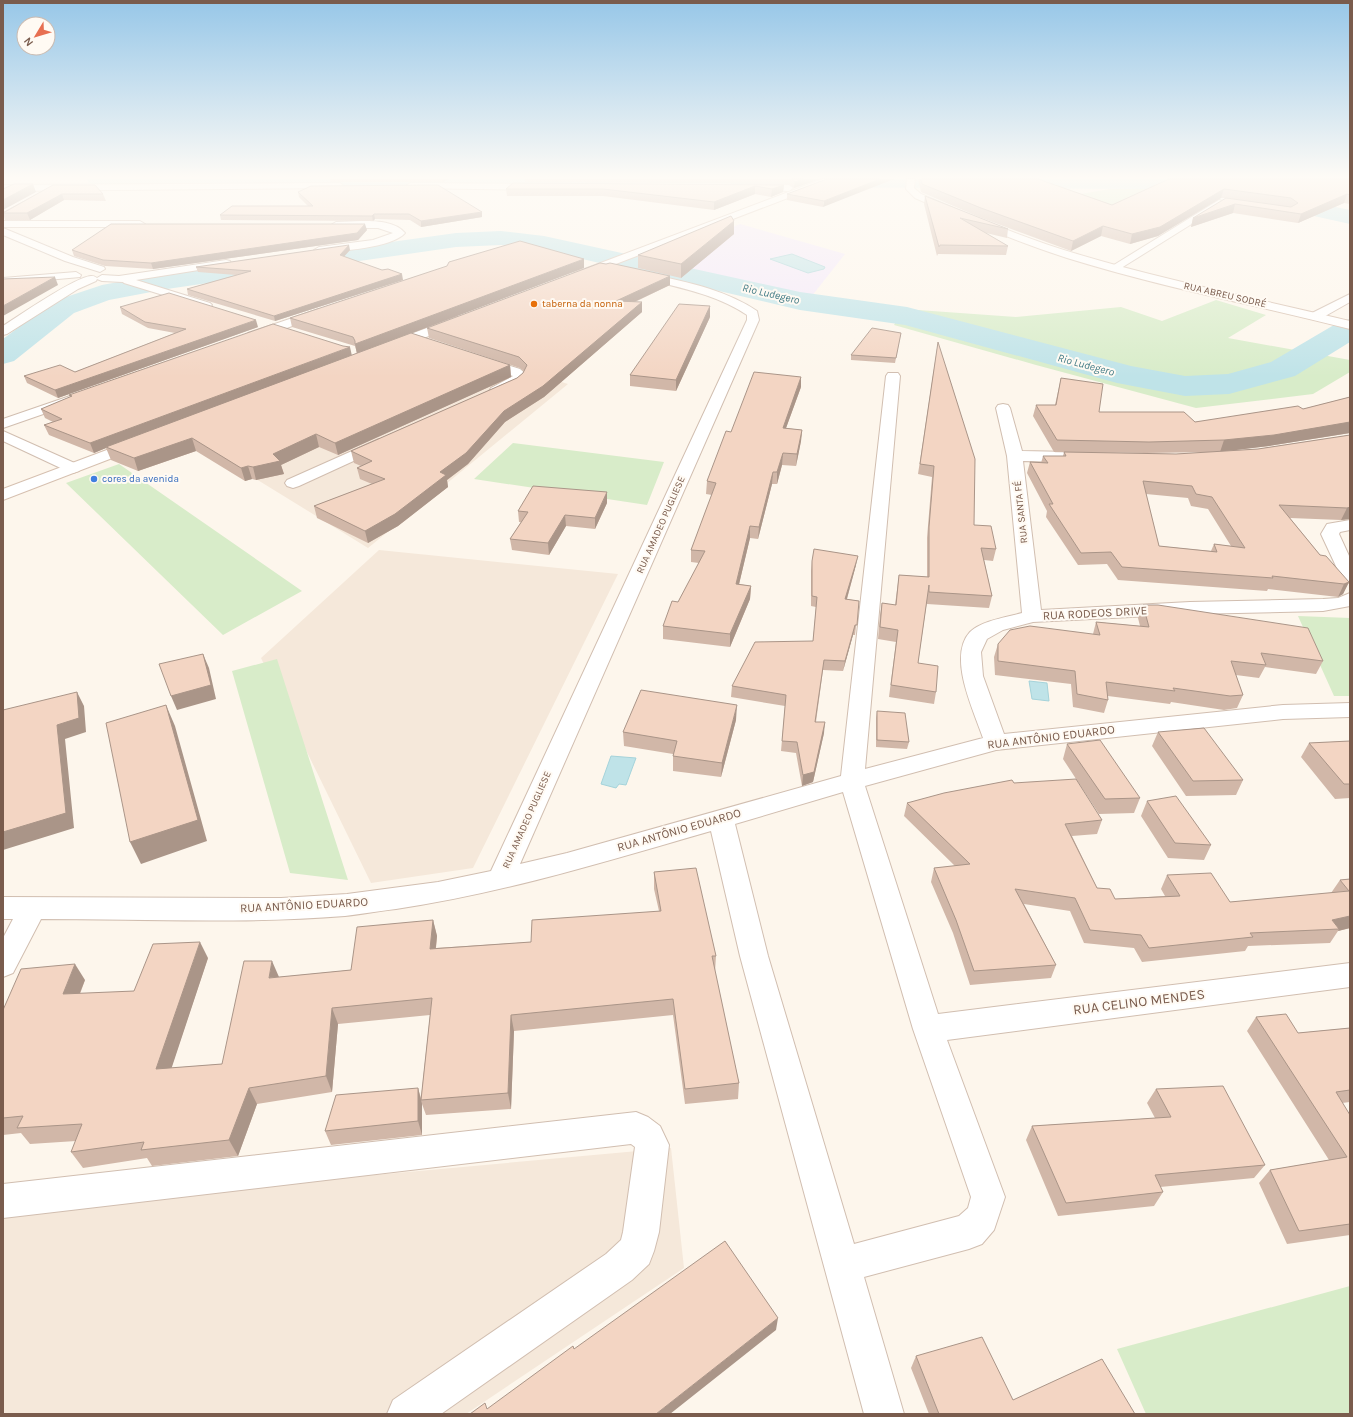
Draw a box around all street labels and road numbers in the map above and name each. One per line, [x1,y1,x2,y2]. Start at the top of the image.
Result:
street label: RUA ABREU SODRÉ [1183,280,1267,310]
street label: RUA AMADEO PUGLIESE [634,475,688,575]
street label: RUA SANTA FÉ [1012,480,1030,544]
street label: RUA RODEOS DRIVE [1042,603,1148,623]
street label: RUA ANTÔNIO EDUARDO [986,722,1116,752]
street label: RUA AMADEO PUGLIESE [500,770,554,870]
street label: RUA ANTÔNIO EDUARDO [615,806,743,854]
street label: RUA ANTÔNIO EDUARDO [240,895,369,915]
street label: RUA CELINO MENDES [1072,985,1206,1019]

